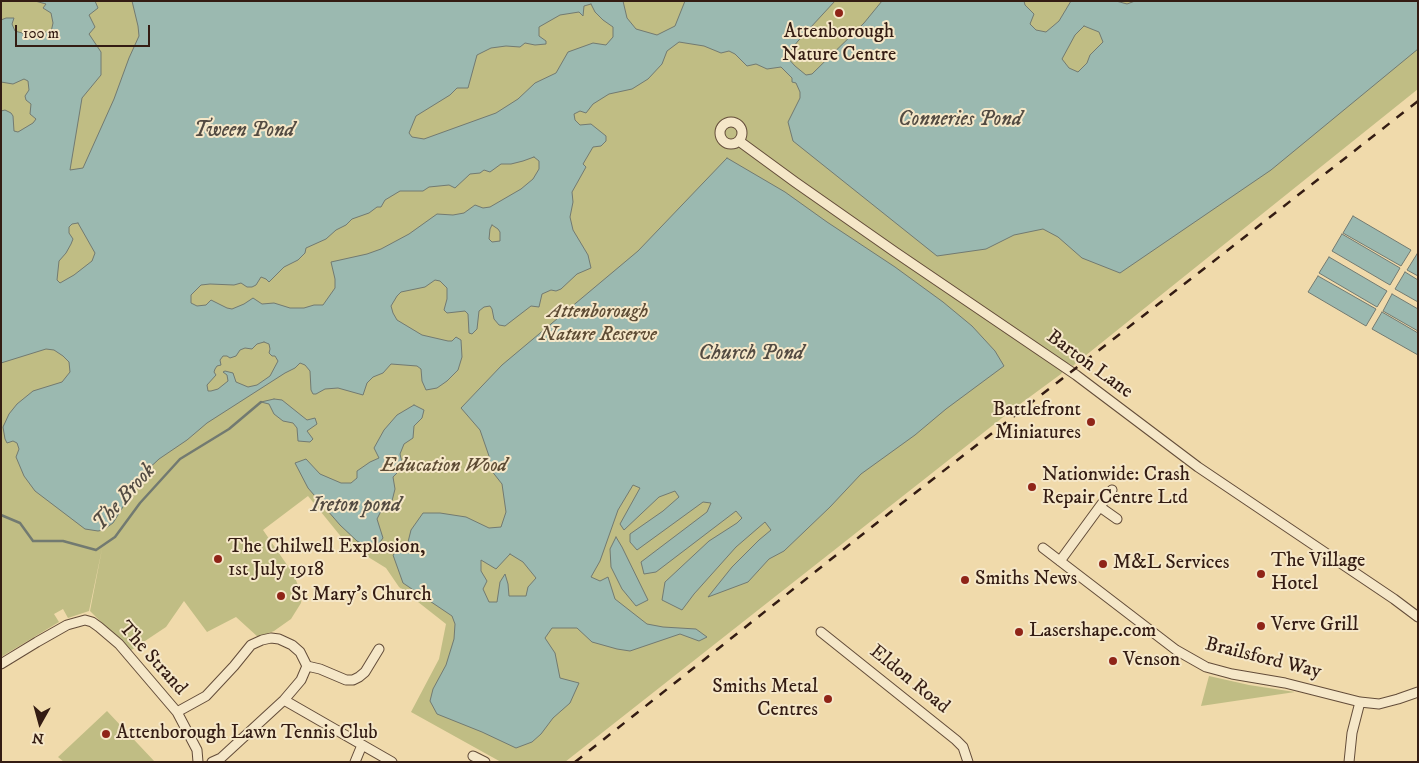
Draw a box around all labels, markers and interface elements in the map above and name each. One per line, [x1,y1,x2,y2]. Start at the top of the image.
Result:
marker: Attenborough Nature Centre [833,7,845,19]
scale bar [18,15,152,47]
place label: Attenborough Nature Centre [782,21,896,68]
text: 100 m [23,24,59,43]
water label: Conneries Pond [898,108,1022,134]
water label: Tween Pond [193,119,295,145]
park label: Attenborough Nature Reserve [539,301,657,348]
street label: Barton Lane [1041,326,1137,404]
water label: Church Pond [698,342,804,368]
place label: Battlefront Miniatures [993,399,1081,446]
marker: Battlefront Miniatures [1085,416,1097,428]
park label: Education Wood [381,455,507,479]
water label: The Brook [88,459,162,537]
place label: Nationwide: Crash Repair Centre Ltd [1042,464,1190,511]
marker: Nationwide: Crash Repair Centre Ltd [1026,481,1038,493]
water label: Ireton pond [311,494,401,520]
place label: The Chilwell Explosion, 1st July 1918 [228,536,425,583]
place label: The Village Hotel [1271,550,1365,597]
place label: M&L Services [1113,552,1229,576]
marker: The Chilwell Explosion, 1st July 1918 [212,553,224,565]
marker: M&L Services [1097,558,1109,570]
place label: Smiths News [975,568,1077,592]
marker: The Village Hotel [1255,568,1267,580]
marker: Smiths News [959,574,971,586]
place label: St Mary's Church [291,584,432,608]
marker: St Mary's Church [275,590,287,602]
place label: Verve Grill [1271,614,1359,638]
street label: The Strand [113,617,191,701]
place label: Lasershape.com [1029,620,1156,644]
marker: Verve Grill [1255,620,1267,632]
marker: Lasershape.com [1013,626,1025,638]
street label: Brailsford Way [1202,633,1324,685]
street label: Eldon Road [864,640,954,720]
place label: Venson [1123,649,1180,673]
marker: Venson [1107,655,1119,667]
place label: Smiths Metal Centres [712,676,818,723]
marker: Smiths Metal Centres [822,693,834,705]
north arrow [15,698,65,748]
place label: Attenborough Lawn Tennis Club [116,722,378,746]
text: N [31,728,45,748]
marker: Attenborough Lawn Tennis Club [100,728,112,740]

